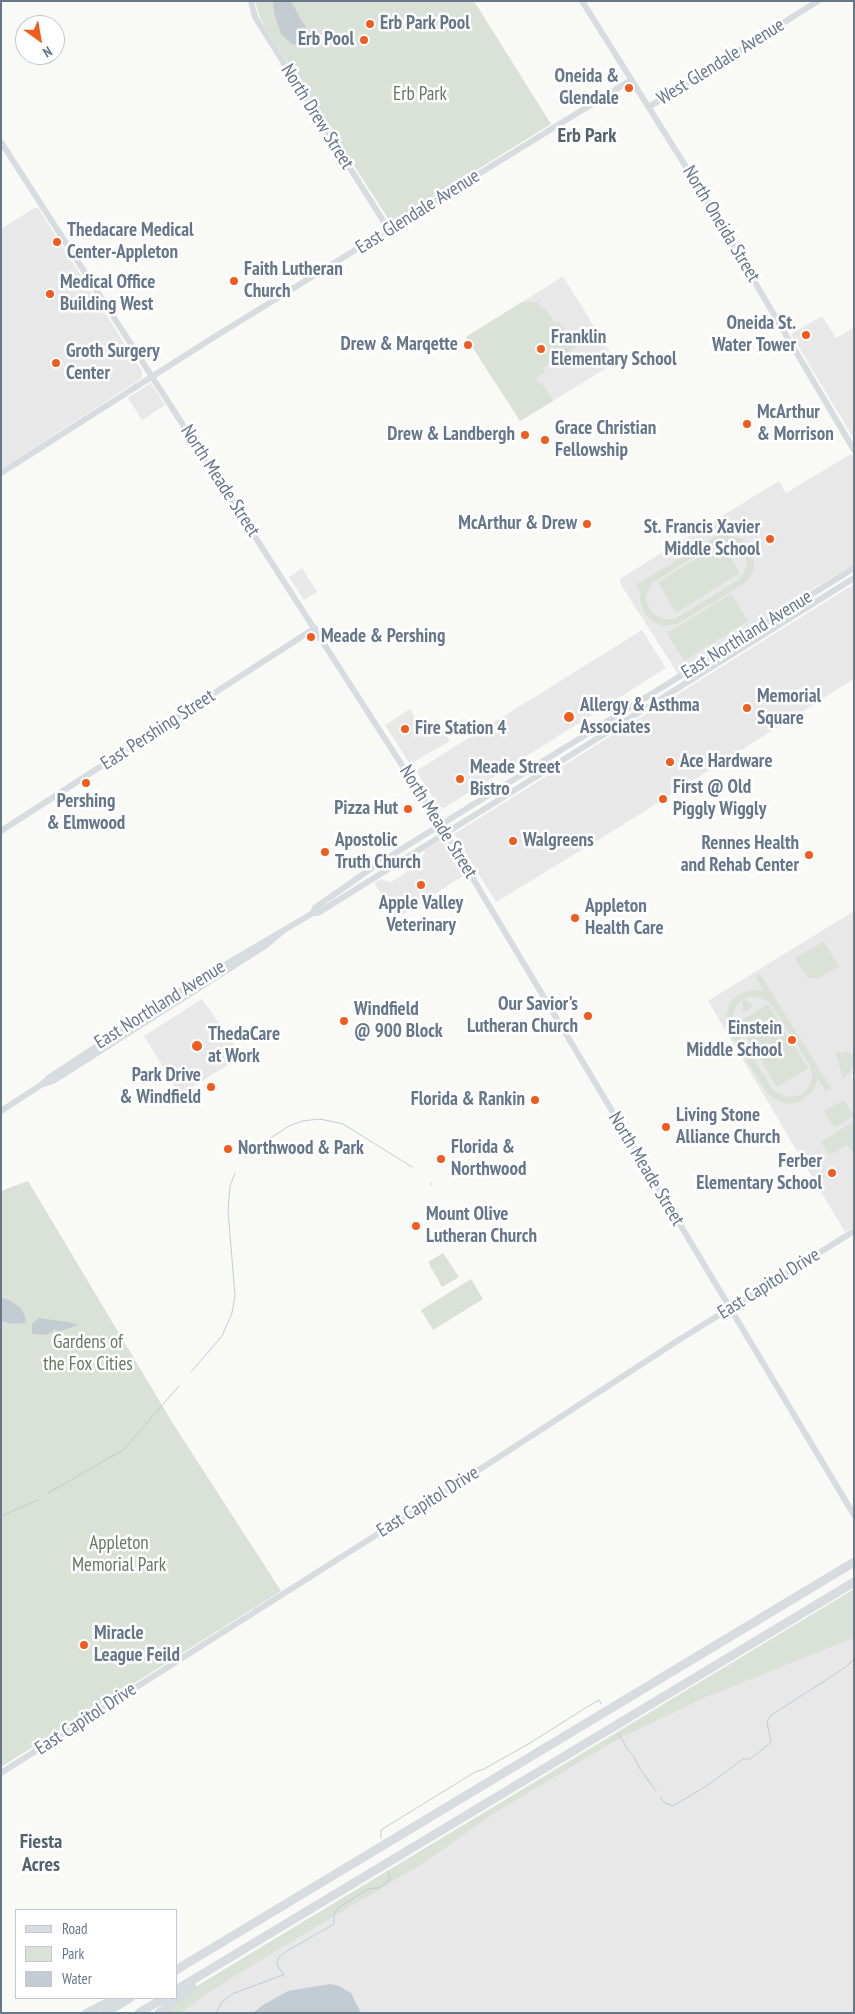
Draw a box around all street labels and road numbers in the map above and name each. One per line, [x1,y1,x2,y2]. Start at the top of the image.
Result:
street label: West Glendale Avenue [653,14,789,110]
street label: North Drew Street [276,60,358,174]
street label: North Oneida Street [677,162,765,286]
street label: East Glendale Avenue [352,165,484,259]
street label: North Meade Street [175,421,265,541]
street label: East Northland Avenue [677,586,817,684]
street label: East Pershing Street [97,685,219,775]
street label: North Meade Street [394,761,482,883]
street label: East Northland Avenue [90,956,230,1054]
street label: North Meade Street [603,1108,689,1230]
street label: East Capitol Drive [714,1244,824,1324]
street label: East Capitol Drive [373,1462,483,1542]
street label: East Capitol Drive [31,1678,141,1760]

